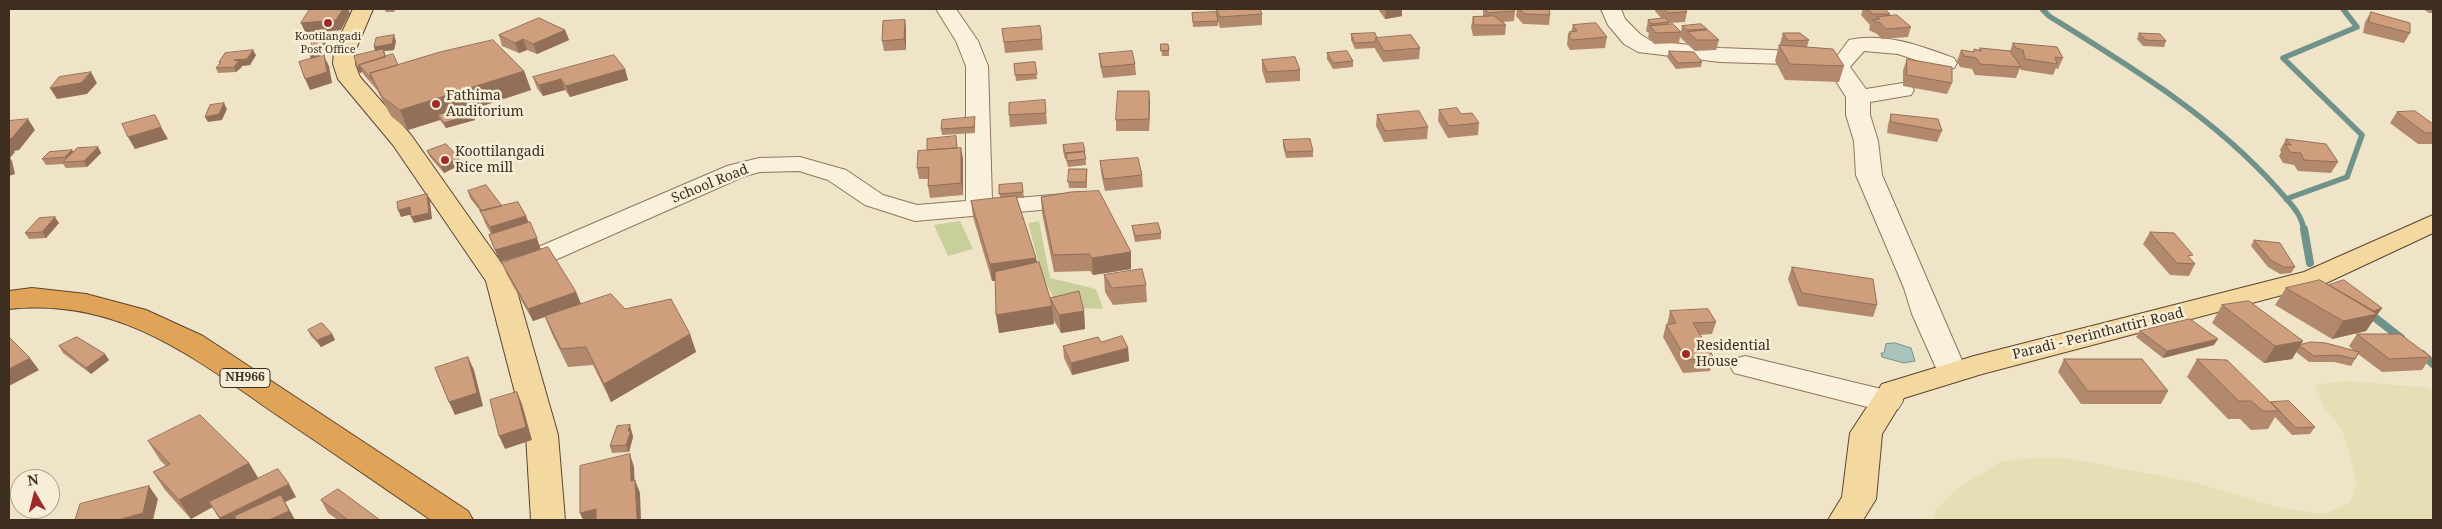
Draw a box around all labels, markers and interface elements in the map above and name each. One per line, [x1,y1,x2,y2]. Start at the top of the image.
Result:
marker: Kootilangadi Post Office [322,17,334,29]
place label: Kootilangadi Post Office [295,30,361,56]
place label: Fathima Auditorium [446,88,524,120]
marker: Fathima Auditorium [430,98,442,110]
place label: Koottilangadi Rice mill [455,144,545,176]
marker: Koottilangadi Rice mill [439,154,451,166]
street label: School Road [669,161,751,207]
street label: Paradi - Perinthattiri Road [2011,305,2185,363]
place label: Residential House [1696,338,1770,371]
marker: Residential House [1680,348,1692,360]
road number: NH966 [220,368,270,388]
north arrow [10,469,60,519]
text: N [26,469,40,490]

